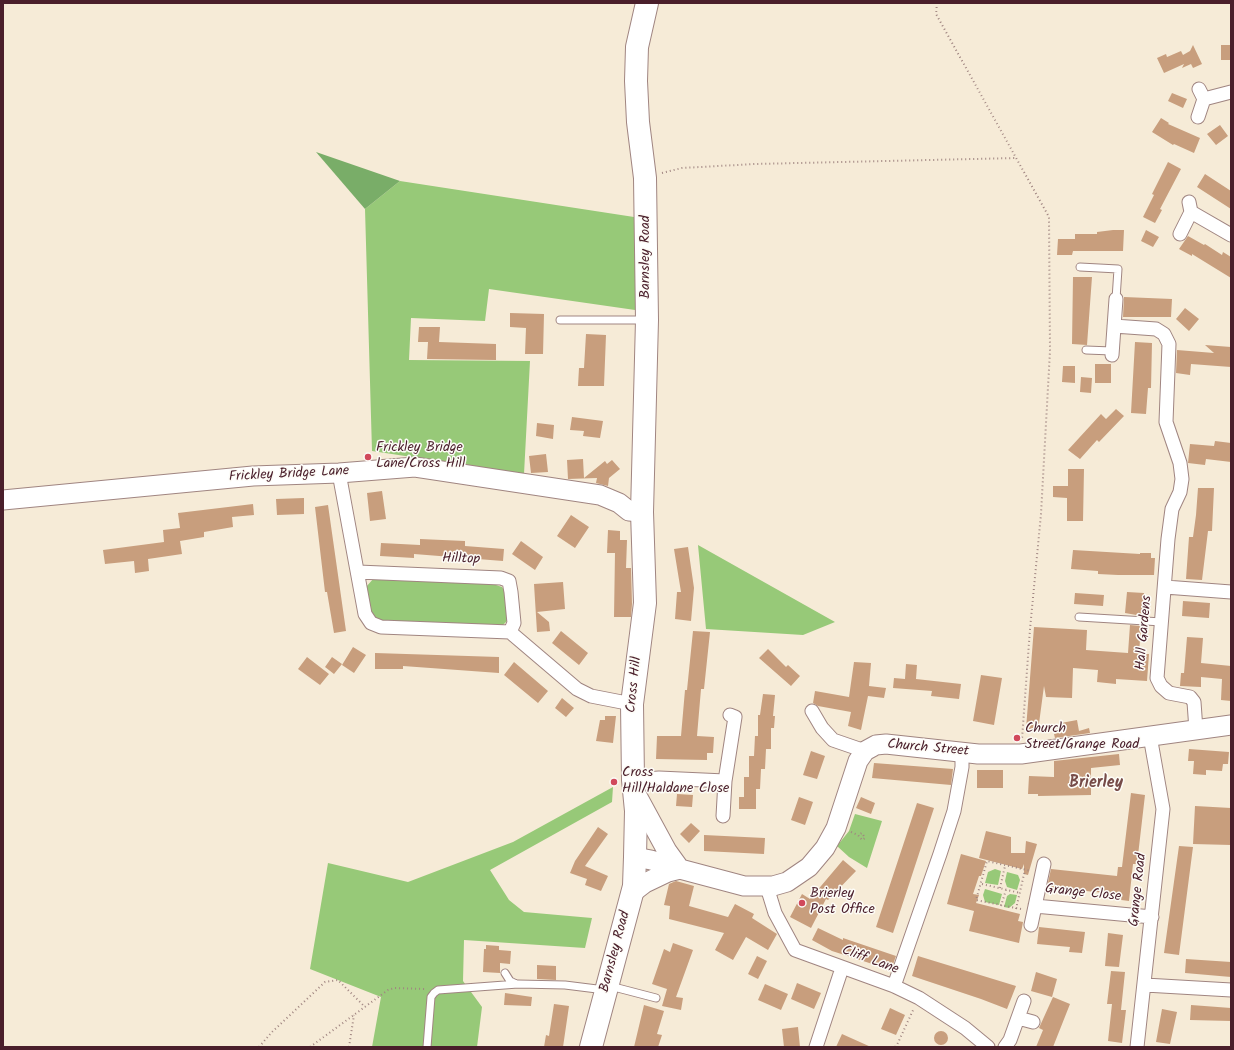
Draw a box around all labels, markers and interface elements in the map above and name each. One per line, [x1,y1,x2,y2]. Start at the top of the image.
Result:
street label: Barnsley Road [639,215,655,299]
place label: Frickley Bridge Lane/Cross Hill [376,441,465,474]
marker: Frickley Bridge Lane/Cross Hill [363,452,373,462]
street label: Frickley Bridge Lane [228,463,350,487]
street label: Hilltop [442,551,480,569]
street label: Hall Gardens [1133,595,1157,671]
street label: Cross Hill [624,656,646,714]
place label: Church Street/Grange Road [1025,722,1139,754]
marker: Church Street/Grange Road [1012,733,1022,743]
street label: Church Street [886,737,970,761]
place label: Cross Hill/Haldane Close [622,766,729,798]
district label: Brierley [1069,774,1123,794]
marker: Cross Hill/Haldane Close [609,777,619,787]
street label: Grange Road [1127,852,1151,928]
street label: Grange Close [1044,882,1122,906]
place label: Brierley Post Office [810,887,875,920]
marker: Brierley Post Office [797,898,807,908]
street label: Barnsley Road [597,909,635,995]
street label: Cliff Lane [839,943,901,979]

